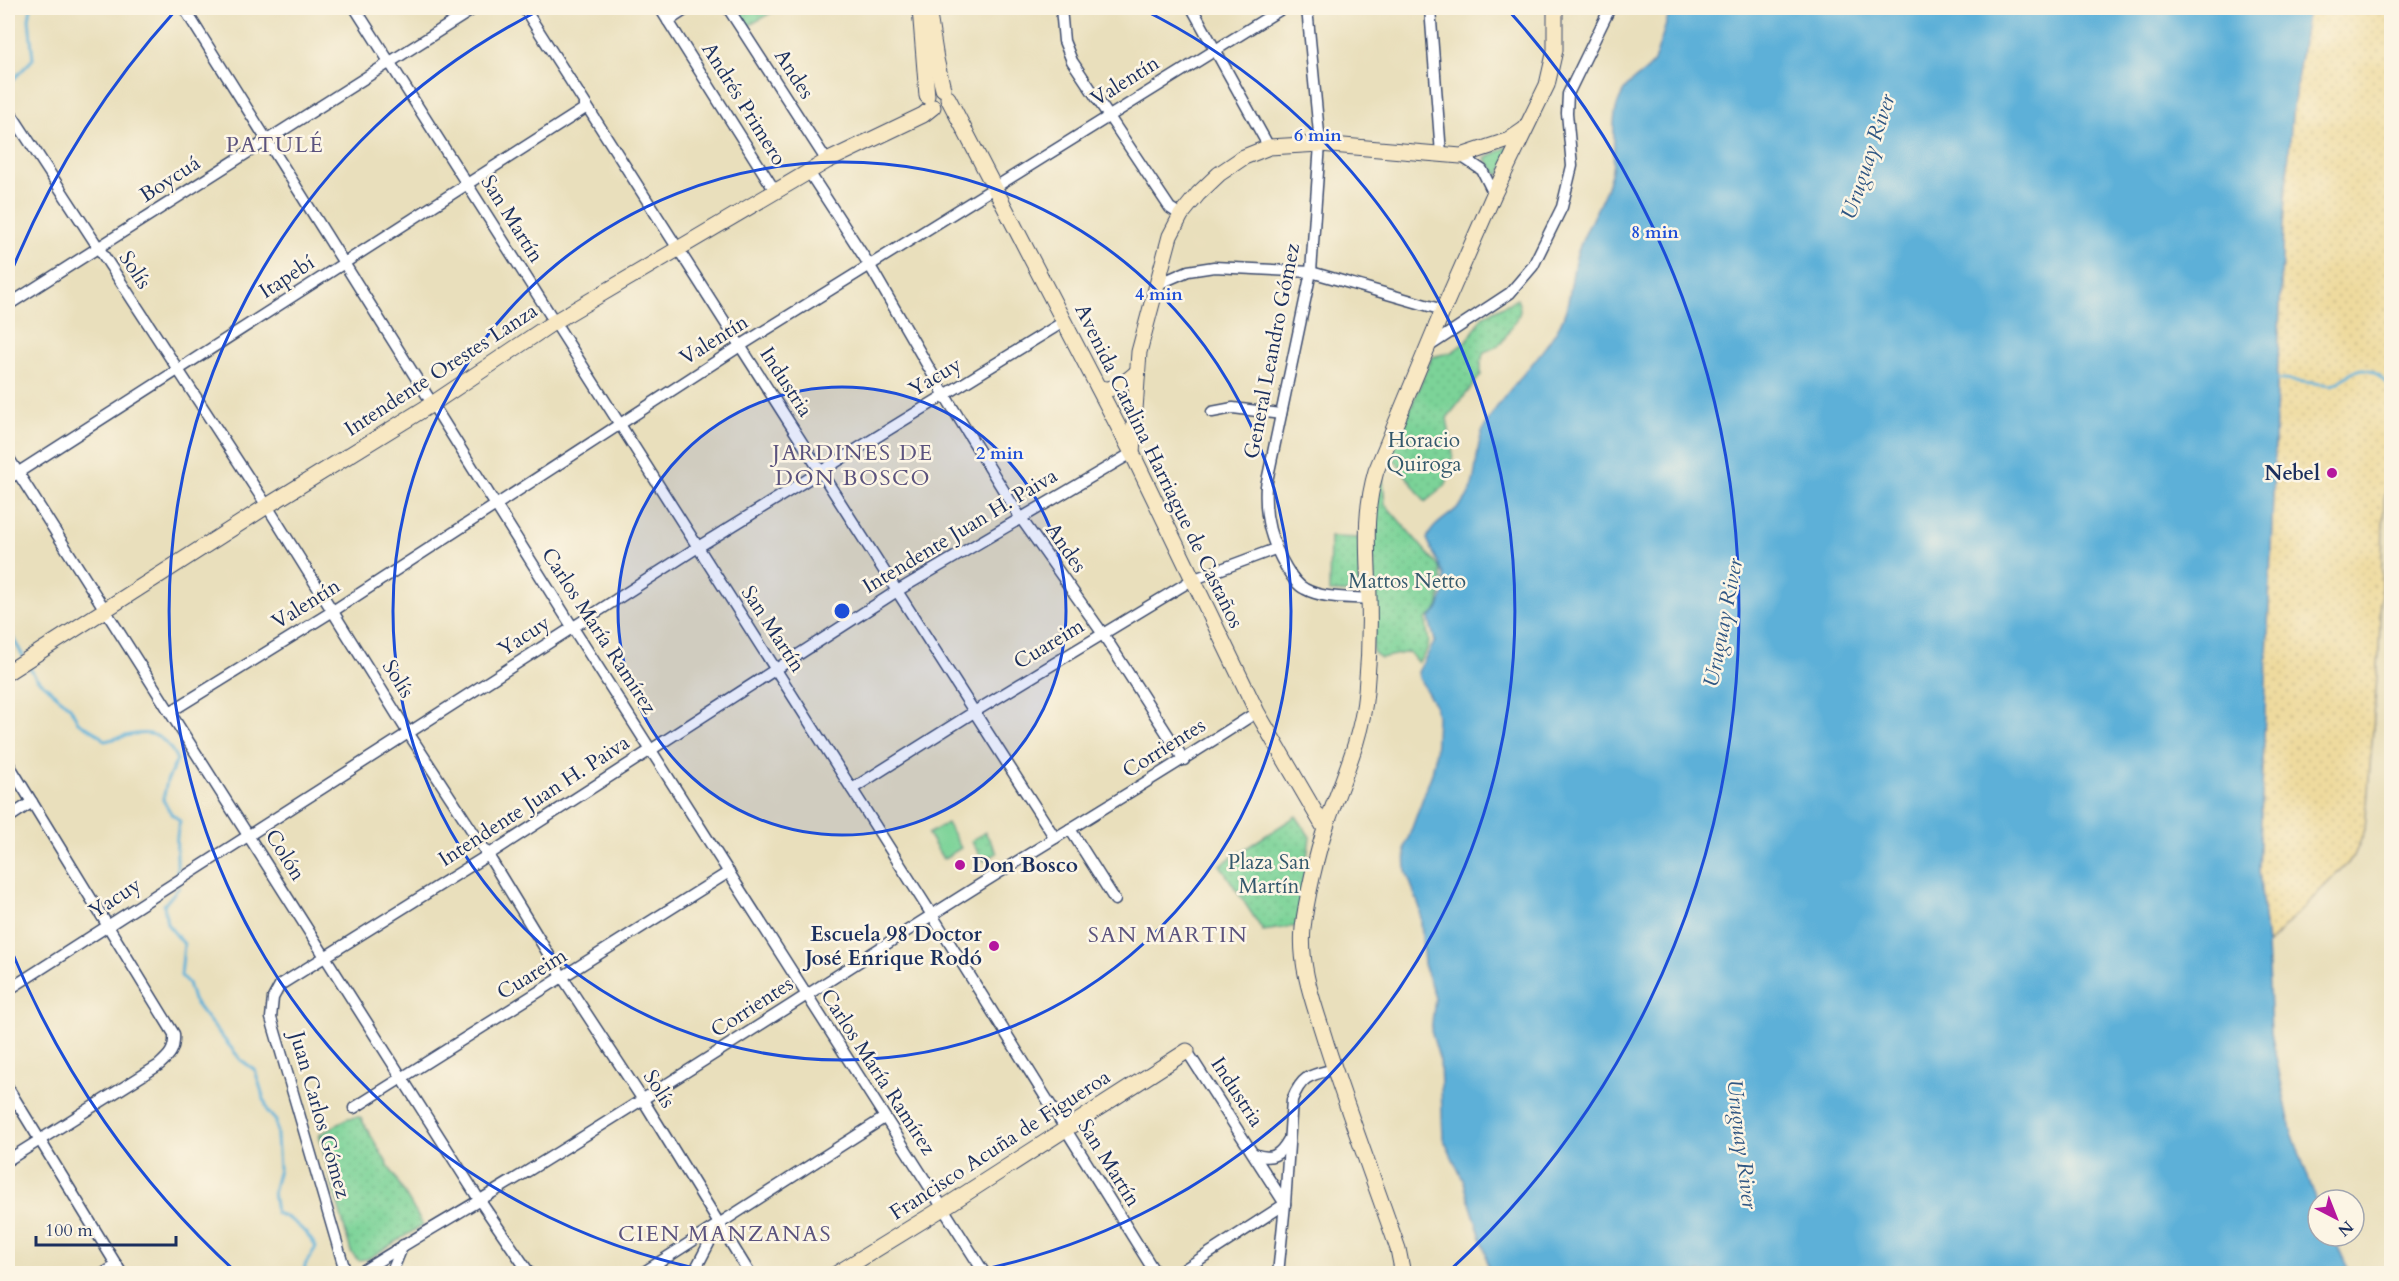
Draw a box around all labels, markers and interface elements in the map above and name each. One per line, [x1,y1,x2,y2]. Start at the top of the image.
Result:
street label: Andrés Primero [695,37,793,171]
street label: Andes [767,43,821,105]
street label: Valentín [1085,49,1165,113]
water label: Uruguay River [1834,89,1903,224]
text: 6 min [1294,123,1342,148]
district label: PATULÉ [226,130,324,160]
street label: Boycuá [134,149,206,209]
street label: San Martín [474,170,550,268]
text: 8 min [1631,220,1679,245]
street label: General Leandro Gómez [1237,240,1307,461]
street label: Solís [112,245,158,295]
street label: Itapebí [254,248,320,306]
text: 4 min [1135,282,1183,307]
street label: Intendente Orestes Lanza [339,297,543,443]
street label: Avenida Catalina Harriague de Castaños [1068,299,1250,633]
street label: Valentín [674,308,754,372]
street label: Industria [753,341,819,423]
street label: Yacuy [903,350,967,404]
park label: Horacio Quiroga [1386,426,1462,479]
district label: JARDINES DE DON BOSCO [770,438,933,493]
text: 2 min [976,441,1024,466]
place label: Nebel [2264,459,2320,488]
street label: Intendente Juan H. Paiva [857,461,1063,601]
marker: Nebel [2325,466,2339,480]
street label: Andes [1038,517,1094,579]
street label: Carlos María Ramírez [534,542,664,720]
water label: Uruguay River [1696,555,1750,690]
park label: Mattos Netto [1348,567,1466,596]
street label: Valentín [266,572,346,636]
street label: San Martín [734,580,812,678]
centre of rings [832,601,852,621]
street label: Yacuy [492,608,556,664]
street label: Cuareim [1008,611,1090,676]
street label: Solís [375,654,421,704]
street label: Corrientes [1117,711,1211,785]
street label: Intendente Juan H. Paiva [433,728,635,874]
street label: Colón [258,824,312,886]
park label: Plaza San Martín [1228,848,1310,901]
place label: Don Bosco [972,851,1078,880]
marker: Don Bosco [953,858,967,872]
street label: Yacuy [83,870,147,926]
place label: Escuela 98 Doctor José Enrique Rodó [802,920,983,973]
district label: SAN MARTIN [1088,920,1248,950]
marker: Escuela 98 Doctor José Enrique Rodó [987,939,1001,953]
street label: Cuareim [491,941,573,1007]
street label: Corrientes [705,969,799,1045]
street label: Carlos María Ramírez [813,983,943,1161]
street label: Juan Carlos Gómez [282,1025,358,1202]
street label: Industria [1204,1051,1270,1133]
street label: Francisco Acuña de Figueroa [884,1063,1116,1227]
street label: Solís [636,1064,682,1114]
water label: Uruguay River [1719,1077,1765,1211]
street label: San Martín [1071,1114,1147,1212]
north arrow [2306,1188,2366,1248]
scale bar [36,1209,176,1247]
text: N [2333,1216,2358,1241]
text: 100 m [45,1218,93,1243]
district label: CIEN MANZANAS [618,1219,832,1249]

